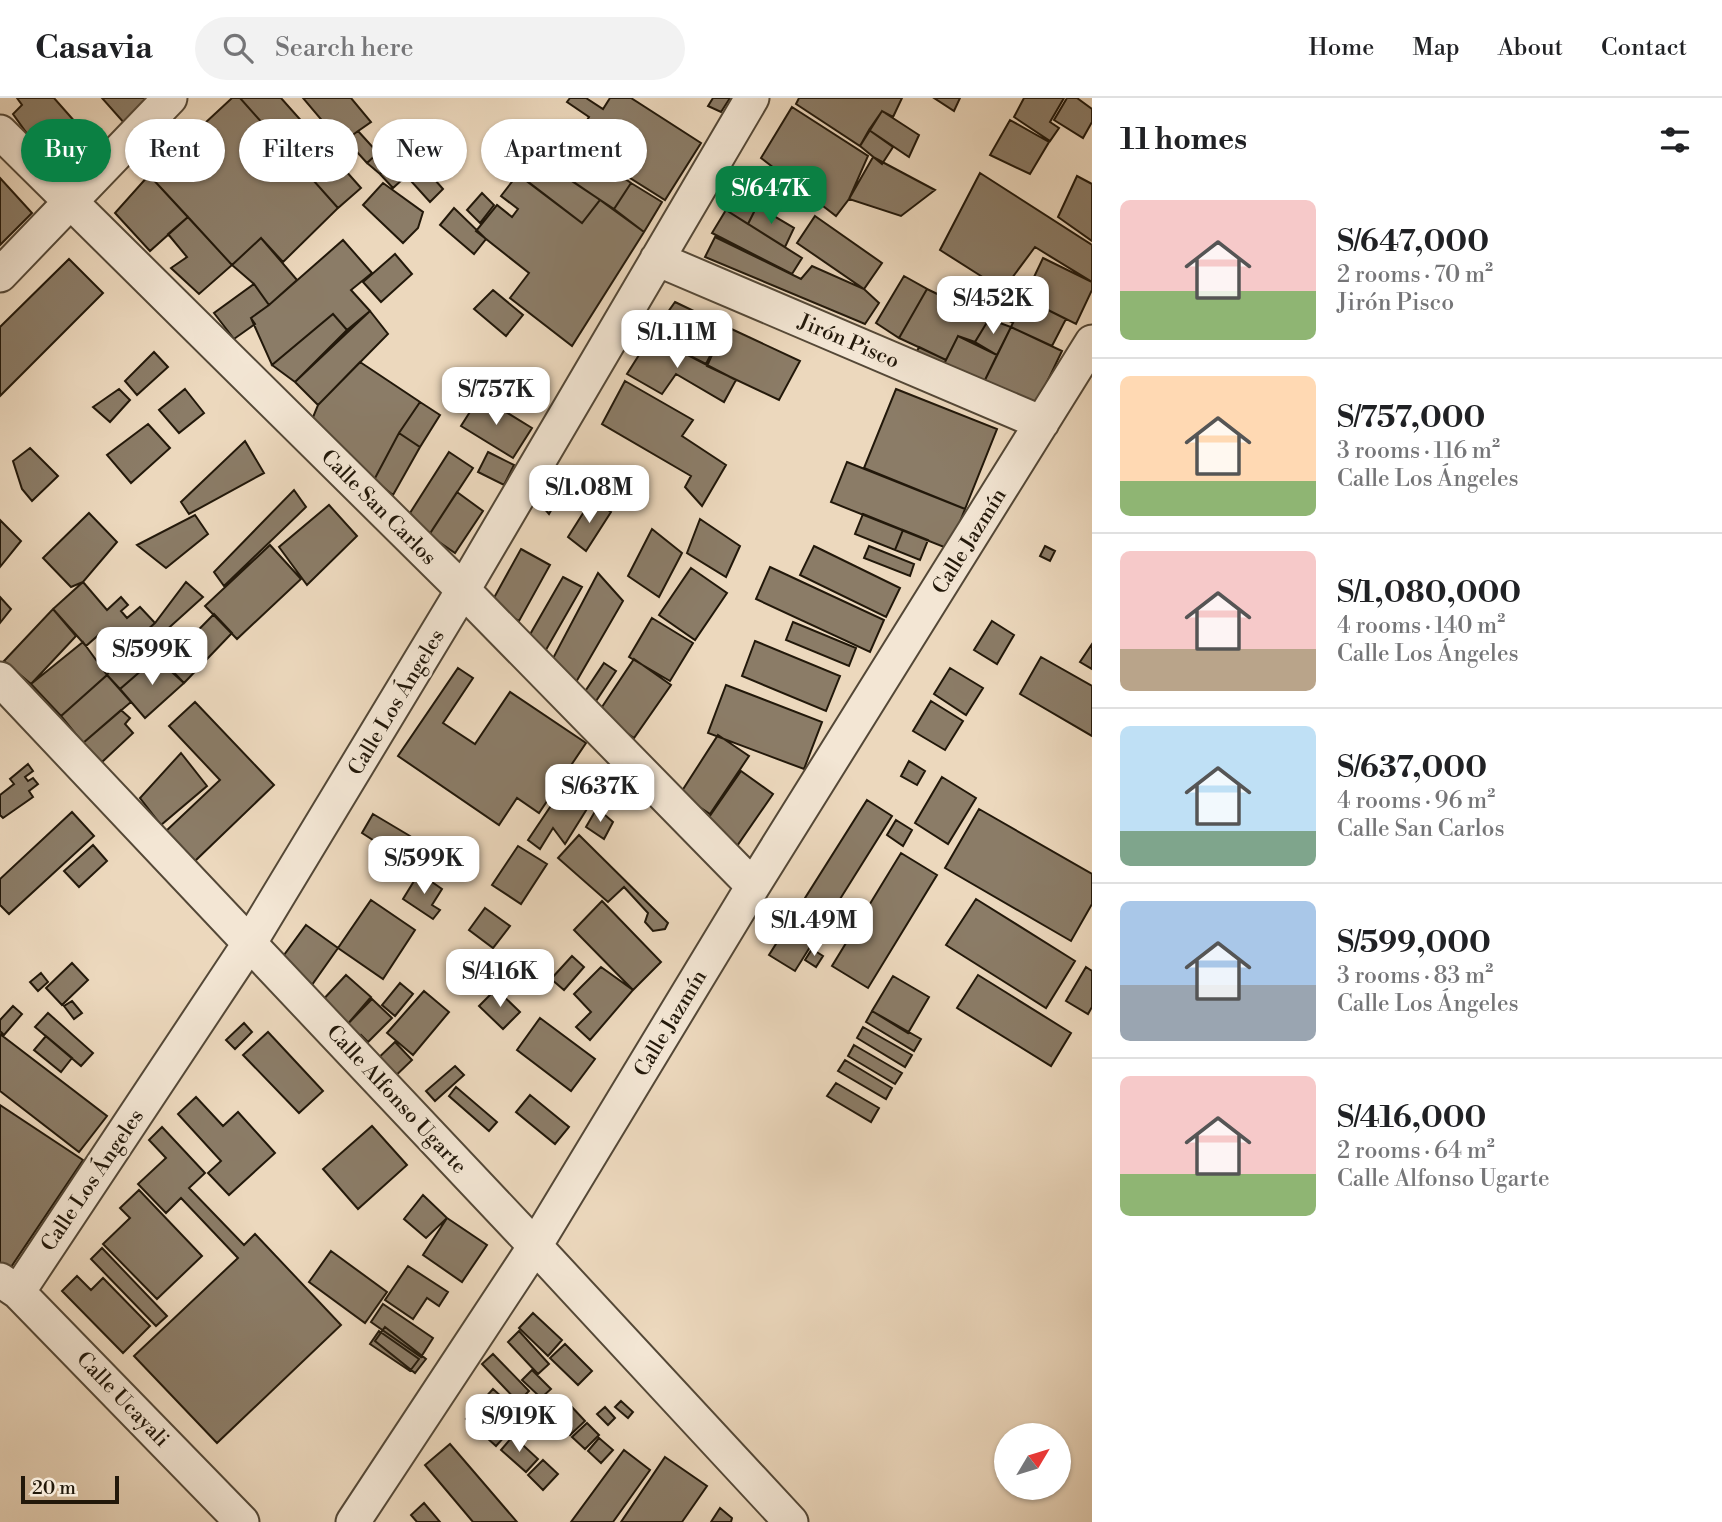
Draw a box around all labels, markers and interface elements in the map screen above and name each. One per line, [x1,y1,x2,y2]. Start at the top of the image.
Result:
search box [195,17,685,80]
text: Casavia [35,28,153,69]
icon: search [219,29,257,67]
text: Search here [275,32,414,64]
text: Home [1309,33,1374,63]
text: Map [1412,33,1460,63]
text: About [1498,33,1563,63]
text: Contact [1601,33,1687,63]
chip: Buy [21,119,111,182]
chip: Rent [125,119,225,182]
chip: Filters [239,119,358,182]
chip: New [372,119,467,182]
chip: Apartment [481,119,647,182]
text: 11 homes [1120,121,1247,159]
icon: filters [1656,121,1694,159]
pin: S/647K [714,166,828,226]
text: S/647K [731,175,811,203]
text: S/647,000 [1337,223,1489,261]
icon: home [1176,228,1260,312]
text: 2 rooms · 70 m² [1337,261,1493,289]
pin: S/452K [936,276,1050,336]
text: S/452K [953,285,1033,313]
text: Jirón Pisco [1337,289,1454,317]
street label: Jirón Pisco [793,309,903,375]
pin: S/1.11M [612,310,742,370]
text: S/1.11M [637,319,717,347]
pin: S/757K [439,368,553,427]
text: S/757K [458,376,534,404]
text: S/757,000 [1337,399,1485,437]
icon: home [1176,404,1260,488]
text: 3 rooms · 116 m² [1337,437,1500,465]
street label: Calle San Carlos [315,444,442,571]
text: Calle Los Ángeles [1337,465,1519,493]
pin: S/1.08M [524,466,654,525]
text: S/1.08M [545,474,633,502]
street label: Calle Jazmín [927,483,1013,599]
text: S/1,080,000 [1337,574,1521,612]
icon: home [1176,579,1260,663]
text: 4 rooms · 140 m² [1337,612,1505,640]
street label: Calle Los Ángeles [341,624,451,780]
pin: S/599K [95,628,209,687]
text: S/599K [112,636,192,664]
text: Calle Los Ángeles [1337,640,1519,668]
text: S/637,000 [1337,749,1487,787]
icon: home [1176,754,1260,838]
pin: S/637K [543,764,657,824]
text: S/637K [561,773,639,801]
text: 4 rooms · 96 m² [1337,787,1495,815]
text: Calle San Carlos [1337,815,1505,843]
pin: S/599K [367,836,481,896]
text: S/599K [384,845,464,873]
pin: S/1.49M [749,898,879,958]
text: S/1.49M [771,907,857,935]
text: S/599,000 [1337,924,1491,962]
icon: home [1176,929,1260,1013]
pin: S/416K [443,950,557,1009]
text: S/416K [462,958,538,986]
text: 3 rooms · 83 m² [1337,962,1493,990]
street label: Calle Jazmín [629,965,713,1082]
text: Calle Los Ángeles [1337,990,1519,1018]
street label: Calle Alfonso Ugarte [321,1020,472,1180]
text: S/416,000 [1337,1099,1486,1137]
street label: Calle Los Ángeles [34,1103,150,1257]
icon: home [1176,1104,1260,1188]
text: 2 rooms · 64 m² [1337,1137,1495,1165]
text: Calle Alfonso Ugarte [1337,1165,1550,1193]
street label: Calle Ucayali [70,1347,174,1453]
pin: S/919K [462,1394,576,1454]
text: S/919K [482,1403,556,1431]
north arrow [994,1423,1071,1500]
map controls [994,1423,1071,1500]
scale bar [21,1473,119,1505]
text: 20 m [32,1476,76,1500]

